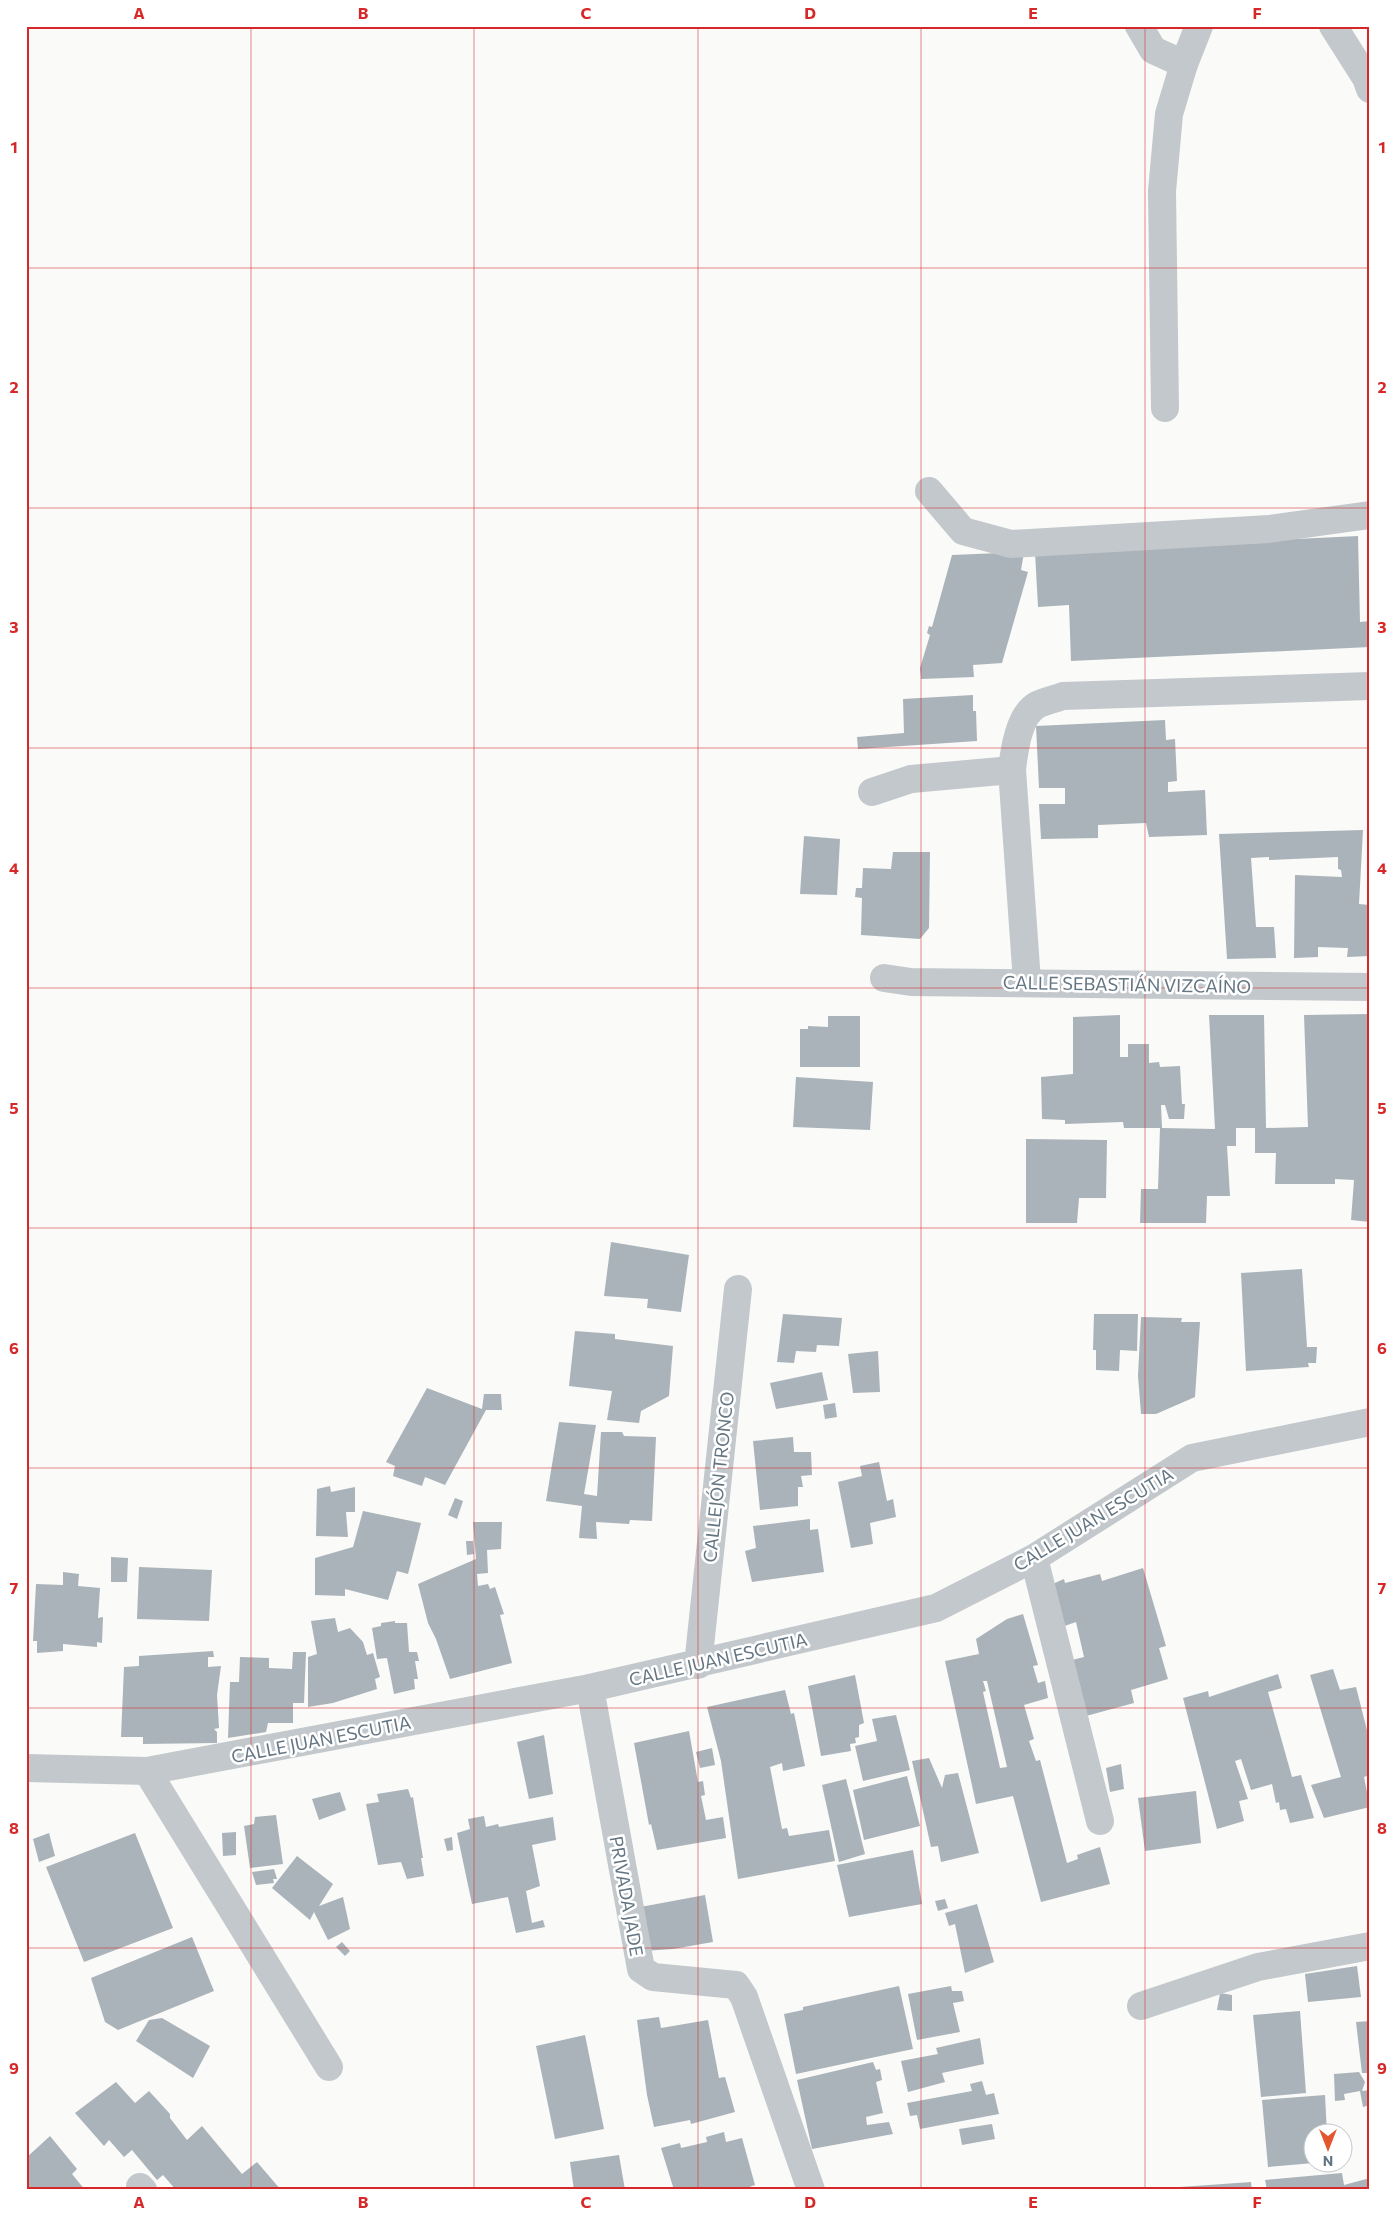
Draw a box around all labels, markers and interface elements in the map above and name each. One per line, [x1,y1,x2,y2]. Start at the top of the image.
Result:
text: A [133,3,145,22]
text: B [358,3,369,22]
text: C [581,3,592,22]
text: D [804,3,816,22]
text: E [1028,3,1038,22]
text: F [1252,3,1262,22]
text: 1 [10,137,18,156]
text: 1 [1378,137,1386,156]
text: 2 [9,377,19,396]
text: 2 [1377,377,1387,396]
text: 3 [9,617,19,636]
text: 3 [1377,617,1387,636]
text: 4 [9,858,19,877]
text: 4 [1377,858,1387,877]
street label: CALLE SEBASTIÁN VIZCAÍNO [1003,971,1251,997]
text: 5 [9,1098,19,1117]
text: 5 [1377,1098,1387,1117]
text: 6 [9,1338,19,1357]
text: 6 [1377,1338,1387,1357]
street label: CALLEJÓN TRONCO [698,1390,738,1564]
street label: CALLE JUAN ESCUTIA [1009,1463,1177,1575]
text: 7 [10,1578,19,1597]
text: 7 [1378,1578,1387,1597]
street label: CALLE JUAN ESCUTIA [627,1628,809,1690]
street label: CALLE JUAN ESCUTIA [229,1711,413,1767]
text: 8 [9,1818,19,1837]
text: 8 [1377,1818,1387,1837]
street label: PRIVADA JADE [606,1834,648,1958]
text: 9 [9,2058,19,2077]
text: 9 [1377,2058,1387,2077]
north arrow [1304,2124,1354,2174]
text: N [1323,2153,1333,2170]
text: A [133,2192,145,2211]
text: B [358,2192,369,2211]
text: C [581,2192,592,2211]
text: D [804,2192,816,2211]
text: E [1028,2192,1038,2211]
text: F [1252,2192,1262,2211]

